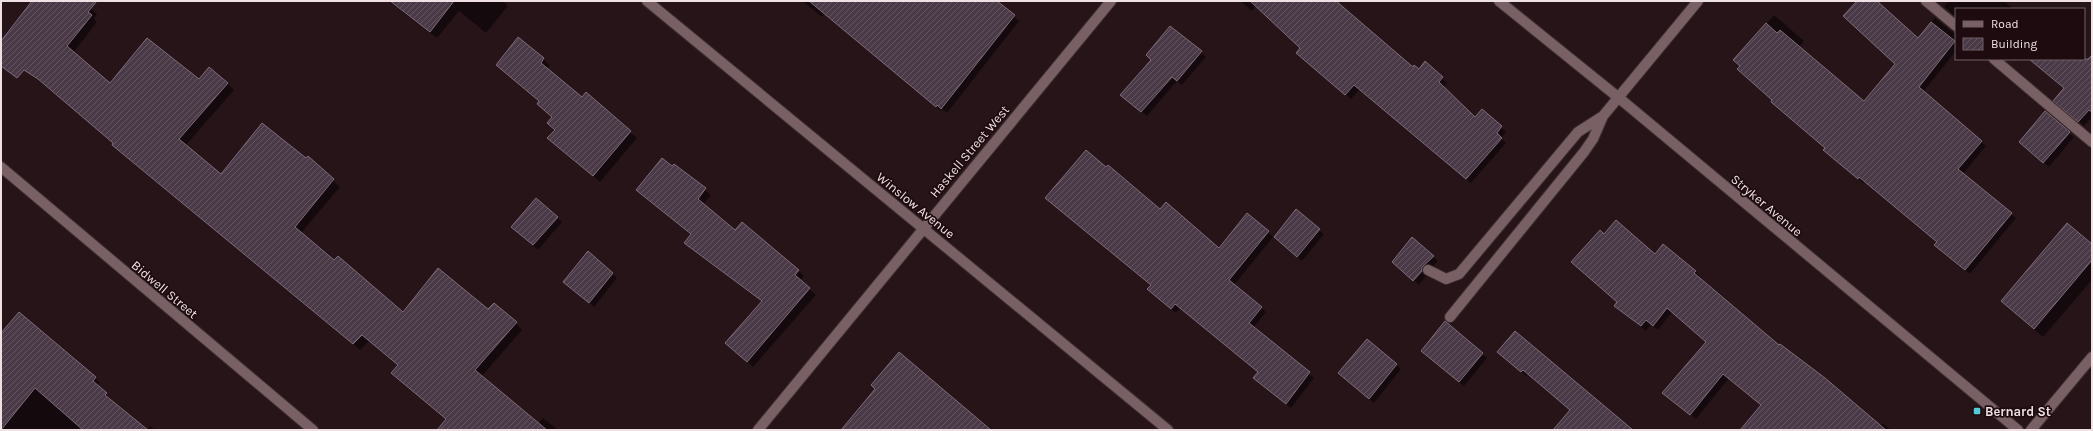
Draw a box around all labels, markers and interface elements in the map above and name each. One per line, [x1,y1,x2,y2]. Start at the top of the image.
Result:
legend [1955,8,2085,60]
text: Road [1991,17,2019,31]
text: Building [1991,37,2038,51]
street label: Haskell Street West [927,102,1012,200]
street label: Winslow Avenue [874,169,958,242]
street label: Stryker Avenue [1728,171,1805,240]
street label: Bidwell Street [129,257,201,321]
place label: Bernard St [1985,404,2051,419]
marker: Bernard St [1972,406,1982,416]

